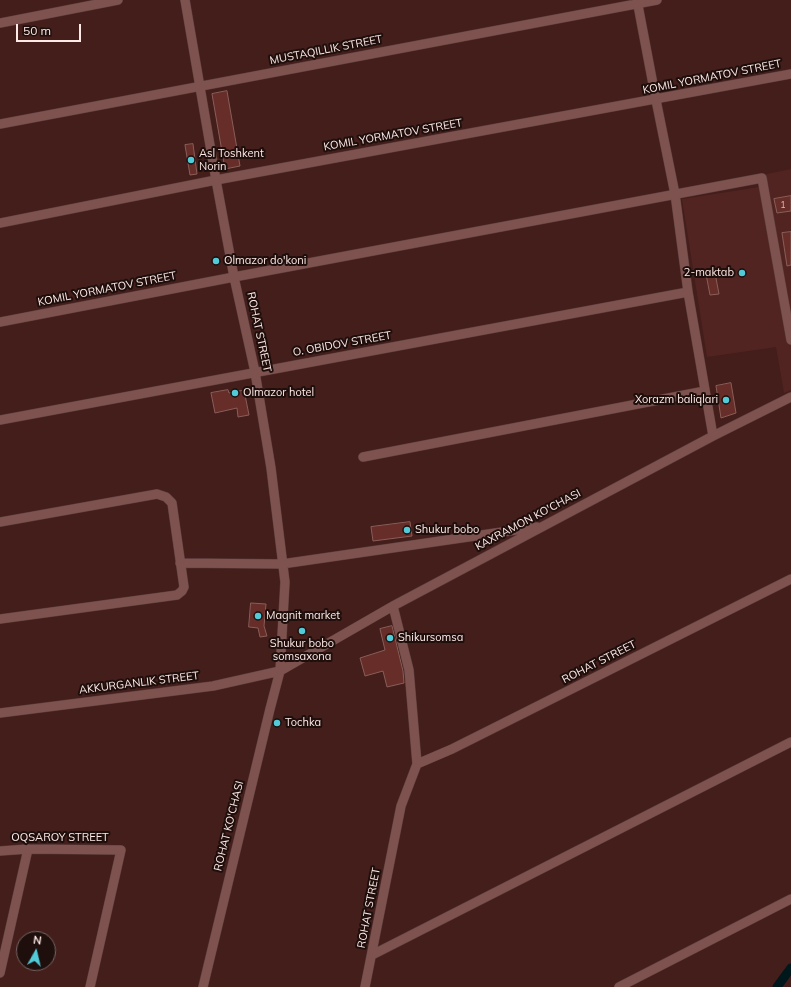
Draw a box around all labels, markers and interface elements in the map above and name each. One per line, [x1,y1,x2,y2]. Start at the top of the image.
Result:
scale bar [18,16,83,42]
text: 50 m [23,23,51,38]
street label: MUSTAQILLIK STREET [269,33,383,67]
street label: KOMIL YORMATOV STREET [642,57,782,97]
street label: KOMIL YORMATOV STREET [323,116,463,154]
place label: Asl Toshkent Norin [199,147,264,173]
marker: Asl Toshkent Norin [186,155,196,165]
house number: 1 [780,200,786,210]
place label: Olmazor do'koni [224,254,306,268]
marker: Olmazor do'koni [211,256,221,266]
place label: 2-maktab [684,266,734,280]
marker: 2-maktab [737,268,747,278]
street label: KOMIL YORMATOV STREET [37,269,177,309]
street label: ROHAT STREET [244,291,274,373]
street label: O. OBIDOV STREET [292,329,392,359]
place label: Olmazor hotel [243,386,314,400]
marker: Olmazor hotel [230,388,240,398]
place label: Xorazm baliqlari [635,393,718,407]
marker: Xorazm baliqlari [721,395,731,405]
street label: KAXRAMON KO'CHASI [473,487,583,553]
place label: Shukur bobo [415,523,479,537]
marker: Shukur bobo [402,525,412,535]
place label: Magnit market [266,609,340,623]
marker: Magnit market [253,611,263,621]
marker: Shukur bobo somsaxona [297,626,307,636]
place label: Shikursomsa [398,631,463,645]
marker: Shikursomsa [385,633,395,643]
place label: Shukur bobo somsaxona [270,637,334,663]
street label: ROHAT STREET [560,638,638,686]
street label: AKKURGANLIK STREET [78,669,200,697]
place label: Tochka [285,716,321,730]
marker: Tochka [272,718,282,728]
street label: ROHAT KO'CHASI [211,780,247,872]
street label: OQSAROY STREET [11,831,109,845]
street label: ROHAT STREET [355,867,383,949]
north arrow [16,931,56,971]
text: N [32,933,43,948]

